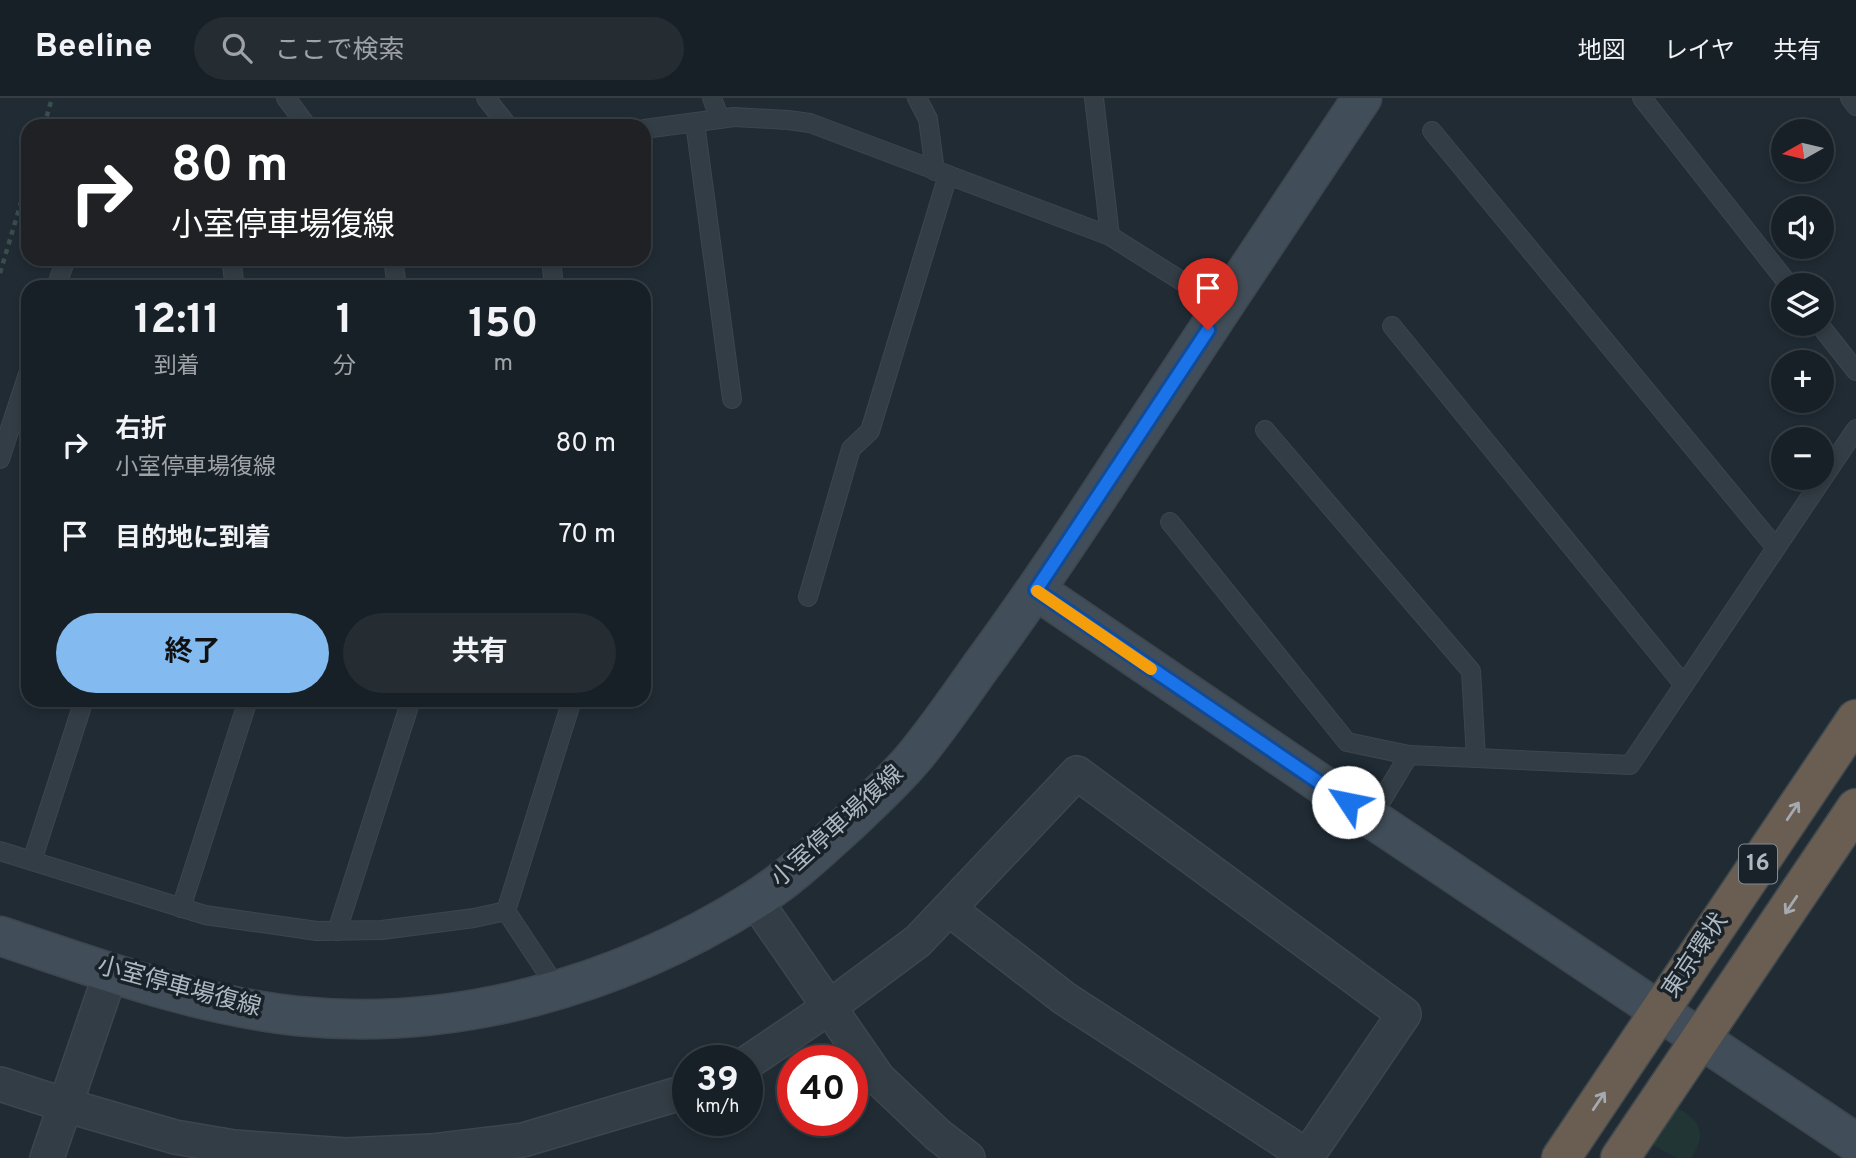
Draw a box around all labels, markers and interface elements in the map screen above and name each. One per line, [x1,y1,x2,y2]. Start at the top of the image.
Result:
search box [194,17,684,80]
text: Beeline [35,27,152,69]
icon: search [218,29,256,67]
text: ここで検索 [274,35,404,68]
text: 地図 [1578,37,1626,67]
text: レイヤ [1664,37,1735,67]
text: 共有 [1773,37,1821,67]
north arrow [1771,119,1834,182]
map controls [1771,119,1834,490]
text: 80 m [171,137,288,199]
icon: right [56,147,147,238]
button: sound [1771,196,1834,259]
text: 小室停車場復線 [171,207,395,247]
pin [1178,258,1238,330]
icon: arrive [1189,269,1227,307]
button: layers [1771,273,1834,336]
text: 12:11 [134,295,220,348]
text: 1 [336,295,353,348]
text: 150 [468,299,538,352]
text: m [494,350,513,379]
button: + [1771,350,1834,413]
text: 到着 [154,353,200,382]
text: 分 [333,353,356,382]
text: 右折 [115,414,167,447]
icon: right [56,426,94,464]
button: − [1771,427,1834,490]
text: 80 m [556,428,616,461]
text: 小室停車場復線 [115,454,276,483]
icon: arrive [56,517,94,555]
text: 70 m [558,519,616,552]
text: 目的地に到着 [115,523,271,556]
button: 終了 [56,613,329,693]
button: 共有 [343,613,616,693]
street label: 小室停車場復線 [766,760,910,894]
position arrow [1311,765,1385,839]
one-way arrow [1786,802,1801,821]
road number: 16 [1739,844,1777,884]
one-way arrow [1783,895,1797,915]
street label: 東京環状 [1657,908,1735,1004]
street label: 小室停車場復線 [94,952,264,1024]
speed limit sign: 40 [777,1045,868,1136]
text: 39 [696,1059,739,1103]
one-way arrow [1592,1092,1606,1112]
text: km/h [696,1096,739,1119]

